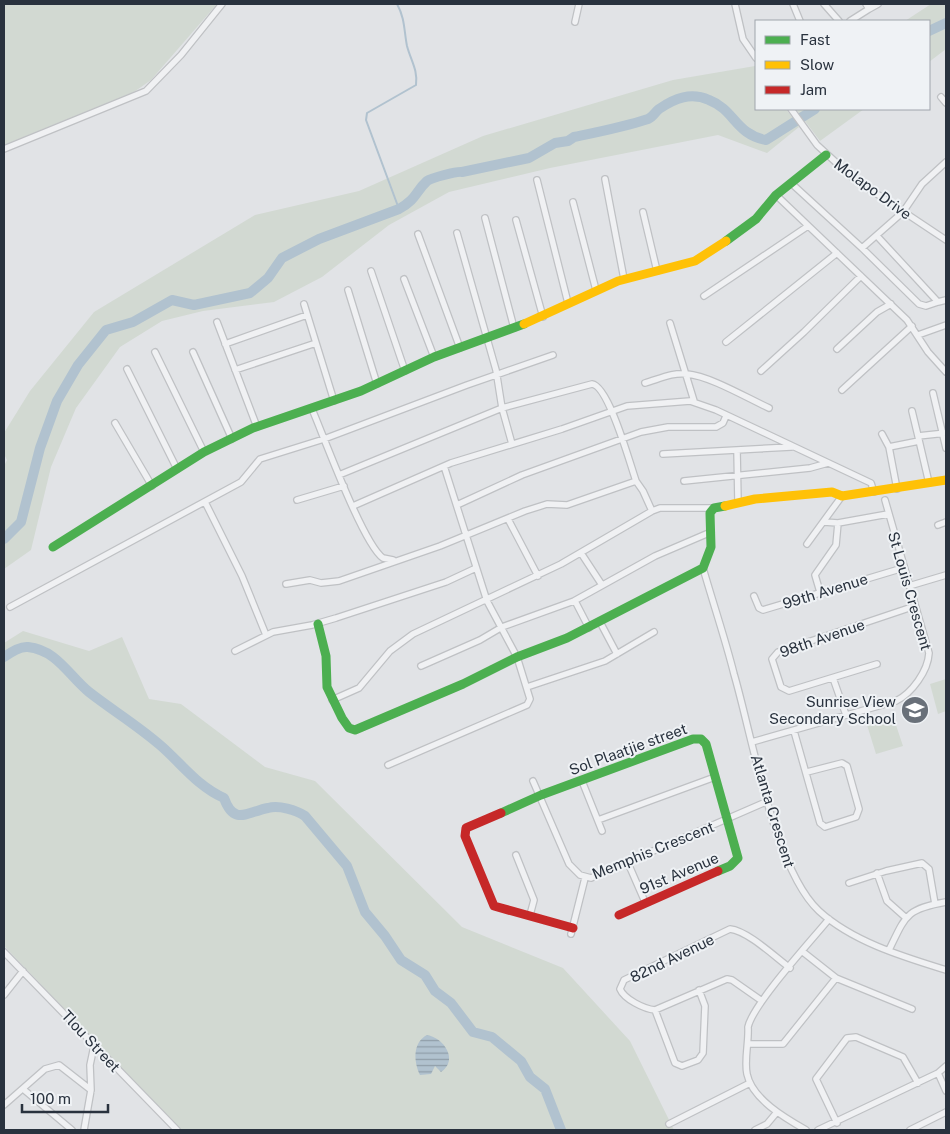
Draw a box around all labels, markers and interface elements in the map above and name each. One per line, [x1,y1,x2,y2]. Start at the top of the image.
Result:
legend [755,20,930,110]
text: Fast [800,31,830,48]
text: Slow [800,56,835,73]
text: Jam [800,81,827,98]
street label: Molapo Drive [831,155,915,223]
street label: St Louis Crescent [885,530,935,652]
street label: 99th Avenue [780,570,870,612]
street label: 98th Avenue [777,616,867,660]
place label: Sunrise View Secondary School [769,693,896,727]
school or university icon: Sunrise View Secondary School [900,695,930,725]
street label: Sol Plaatjie street [567,720,689,778]
street label: Atlanta Crescent [748,752,798,870]
street label: Memphis Crescent [590,818,717,882]
street label: 91st Avenue [637,849,721,897]
street label: 82nd Avenue [627,930,717,986]
street label: Tlou Street [58,1007,124,1075]
scale bar [22,1082,109,1114]
text: 100 m [30,1090,71,1107]

